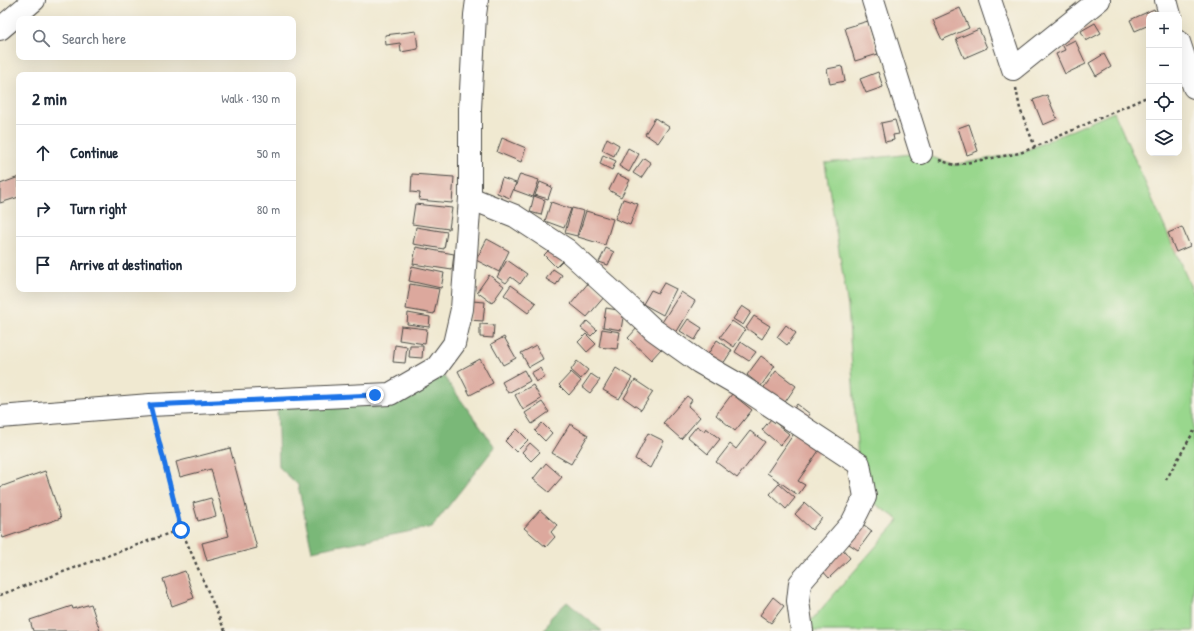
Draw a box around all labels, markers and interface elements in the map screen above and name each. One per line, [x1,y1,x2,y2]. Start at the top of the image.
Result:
map controls [1146,12,1182,156]
button: + [1146,12,1182,48]
search box [16,16,296,60]
icon: search [30,27,52,49]
text: Search here [62,28,126,49]
button: − [1146,48,1182,84]
button: locate [1146,84,1182,120]
text: 2 min [32,87,67,110]
text: Walk · 130 m [221,89,280,107]
button: layers [1146,120,1182,156]
icon: ahead [32,142,54,164]
text: Continue [70,142,118,163]
text: 50 m [257,144,280,162]
icon: right [32,198,54,220]
text: Turn right [70,198,126,219]
text: 80 m [257,200,280,218]
icon: arrive [32,254,54,276]
text: Arrive at destination [70,254,182,275]
route end [366,386,384,404]
route start [172,521,190,539]

